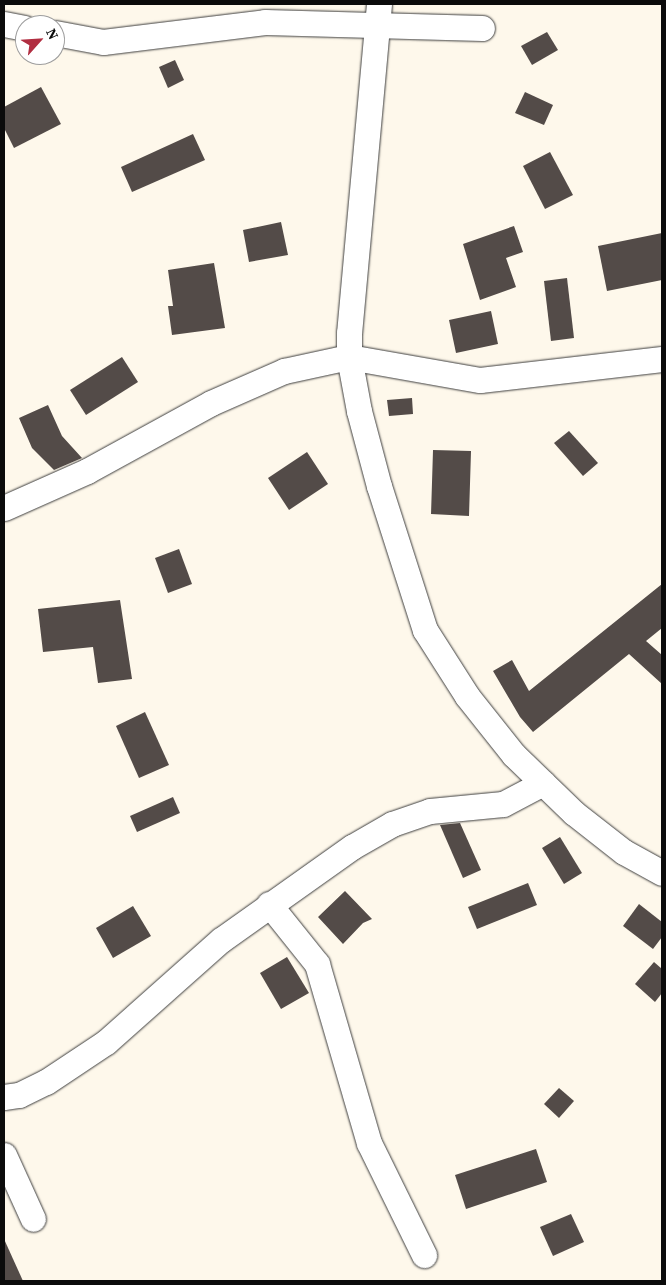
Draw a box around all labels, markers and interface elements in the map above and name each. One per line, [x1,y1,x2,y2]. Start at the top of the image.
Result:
north arrow [15,15,65,65]
text: N [41,25,64,43]

